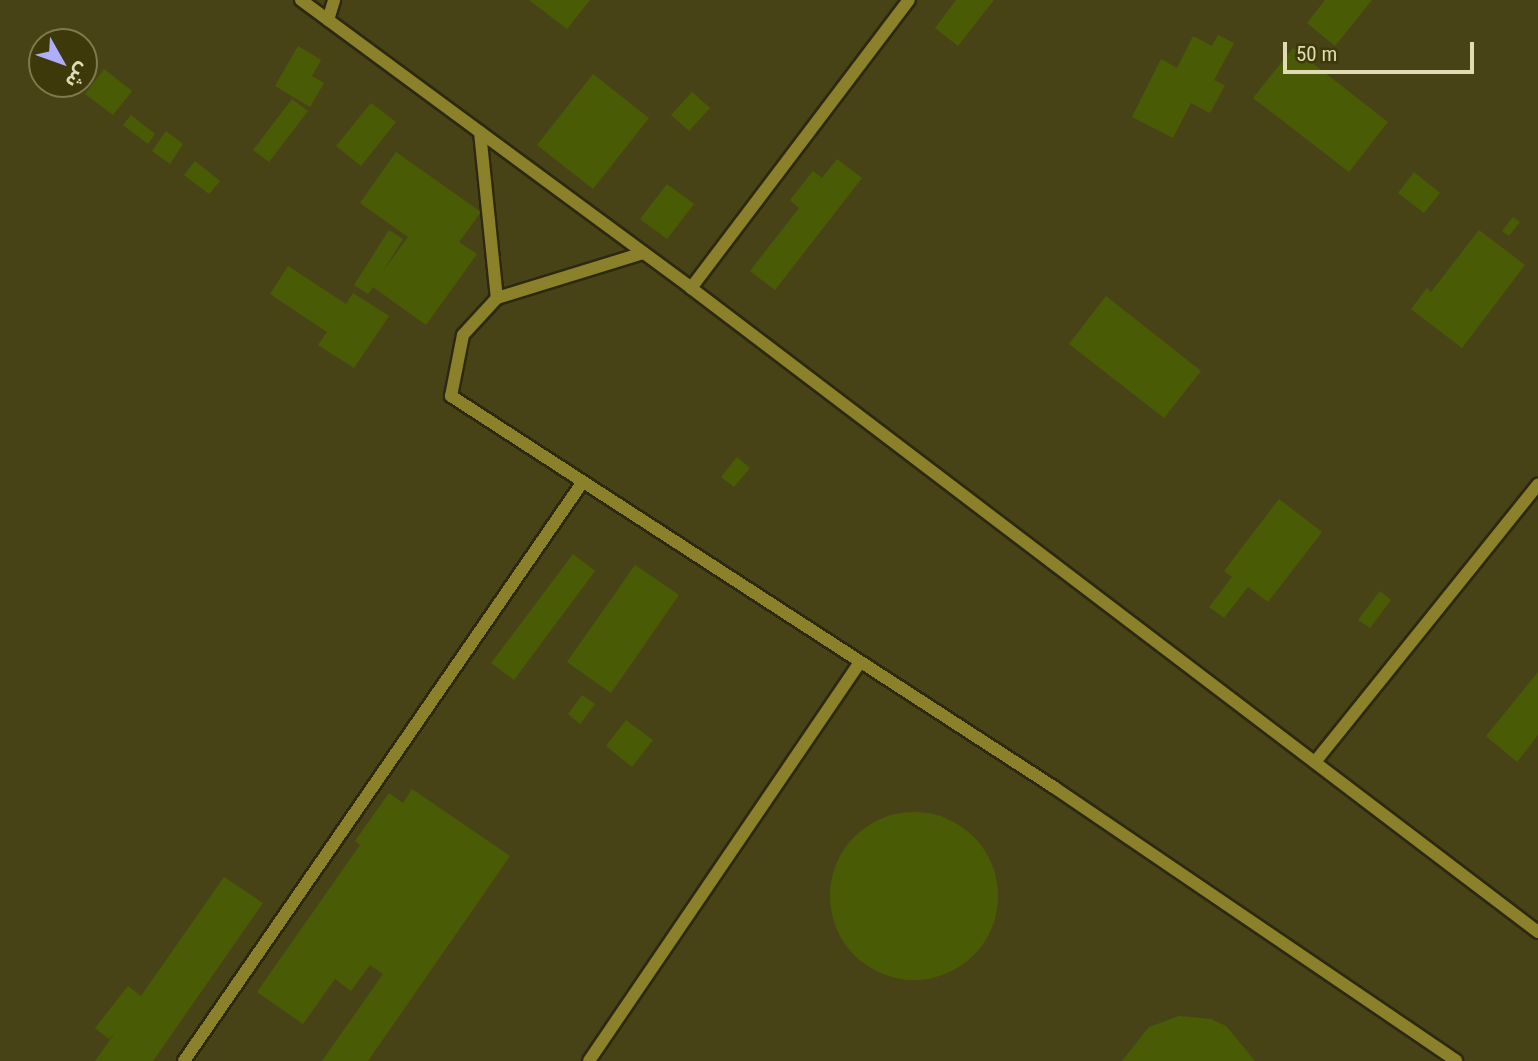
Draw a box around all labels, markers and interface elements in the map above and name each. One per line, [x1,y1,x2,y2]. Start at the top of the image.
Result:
north arrow [28,28,98,98]
scale bar [1286,28,1477,72]
text: 50 m [1296,42,1337,66]
text: ش [61,58,95,93]

